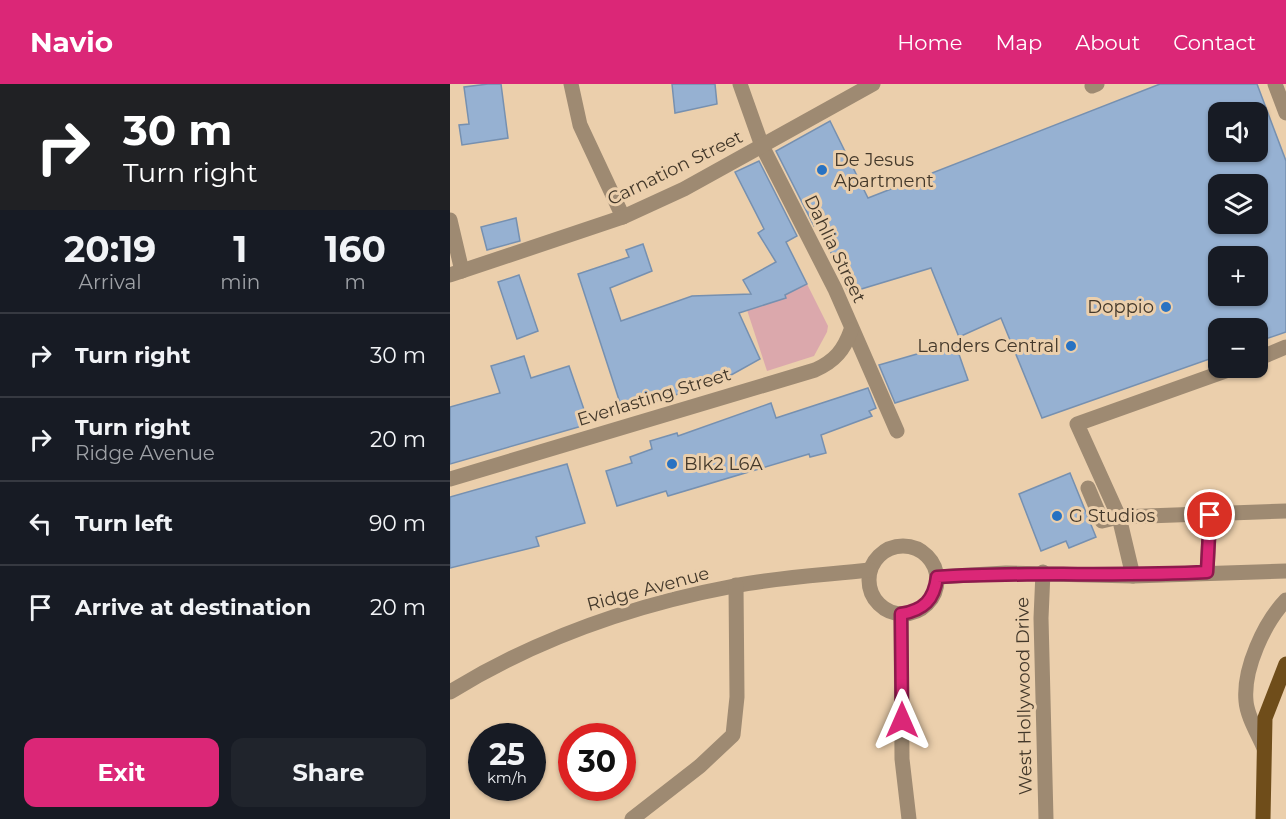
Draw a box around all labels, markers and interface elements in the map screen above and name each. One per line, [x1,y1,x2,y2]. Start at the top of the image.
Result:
text: Navio [30,25,113,59]
text: Home [897,30,962,55]
text: Map [995,30,1042,55]
text: About [1075,30,1140,55]
text: Contact [1173,30,1256,55]
map controls [1208,102,1268,378]
button: sound [1208,102,1268,162]
text: 30 m [123,104,232,156]
icon: right [24,108,102,186]
street label: Carnation Street [604,126,746,210]
place label: De Jesus Apartment [834,149,934,192]
text: Turn right [123,156,258,189]
marker: De Jesus Apartment [815,163,829,177]
button: layers [1208,174,1268,234]
street label: Dahlia Street [799,192,871,306]
text: 20:19 [64,227,156,271]
text: 1 [233,227,247,271]
text: 160 [324,227,386,271]
button: + [1208,246,1268,306]
text: Arrival [79,270,142,294]
text: min [220,270,260,294]
text: m [345,270,366,294]
place label: Doppio [1087,296,1154,318]
marker: Doppio [1159,300,1173,314]
button: − [1208,318,1268,378]
place label: Landers Central [917,335,1059,357]
icon: right [24,339,57,372]
marker: Landers Central [1064,339,1078,353]
text: Turn right [75,342,190,369]
text: 30 m [370,342,426,369]
street label: Everlasting Street [575,363,733,431]
text: Turn right [75,414,190,441]
icon: right [24,423,57,456]
text: 20 m [370,426,426,453]
text: Ridge Avenue [75,441,215,465]
place label: Blk2 L6A [684,453,763,475]
marker: Blk2 L6A [665,457,679,471]
pin [1184,489,1235,540]
icon: arrive [1193,498,1226,531]
place label: G Studios [1069,505,1155,527]
icon: left [24,507,57,540]
marker: G Studios [1050,509,1064,523]
text: Turn left [75,510,173,537]
text: 90 m [369,510,426,537]
street label: Ridge Avenue [584,562,712,616]
icon: arrive [24,591,57,624]
text: Arrive at destination [75,594,311,621]
text: 20 m [370,594,426,621]
street label: West Hollywood Drive [1011,597,1037,795]
position arrow [870,688,934,752]
speed limit sign: 30 [558,723,636,801]
text: 25 [489,736,525,773]
button: Exit [24,738,219,807]
button: Share [231,738,426,807]
text: km/h [487,768,527,787]

